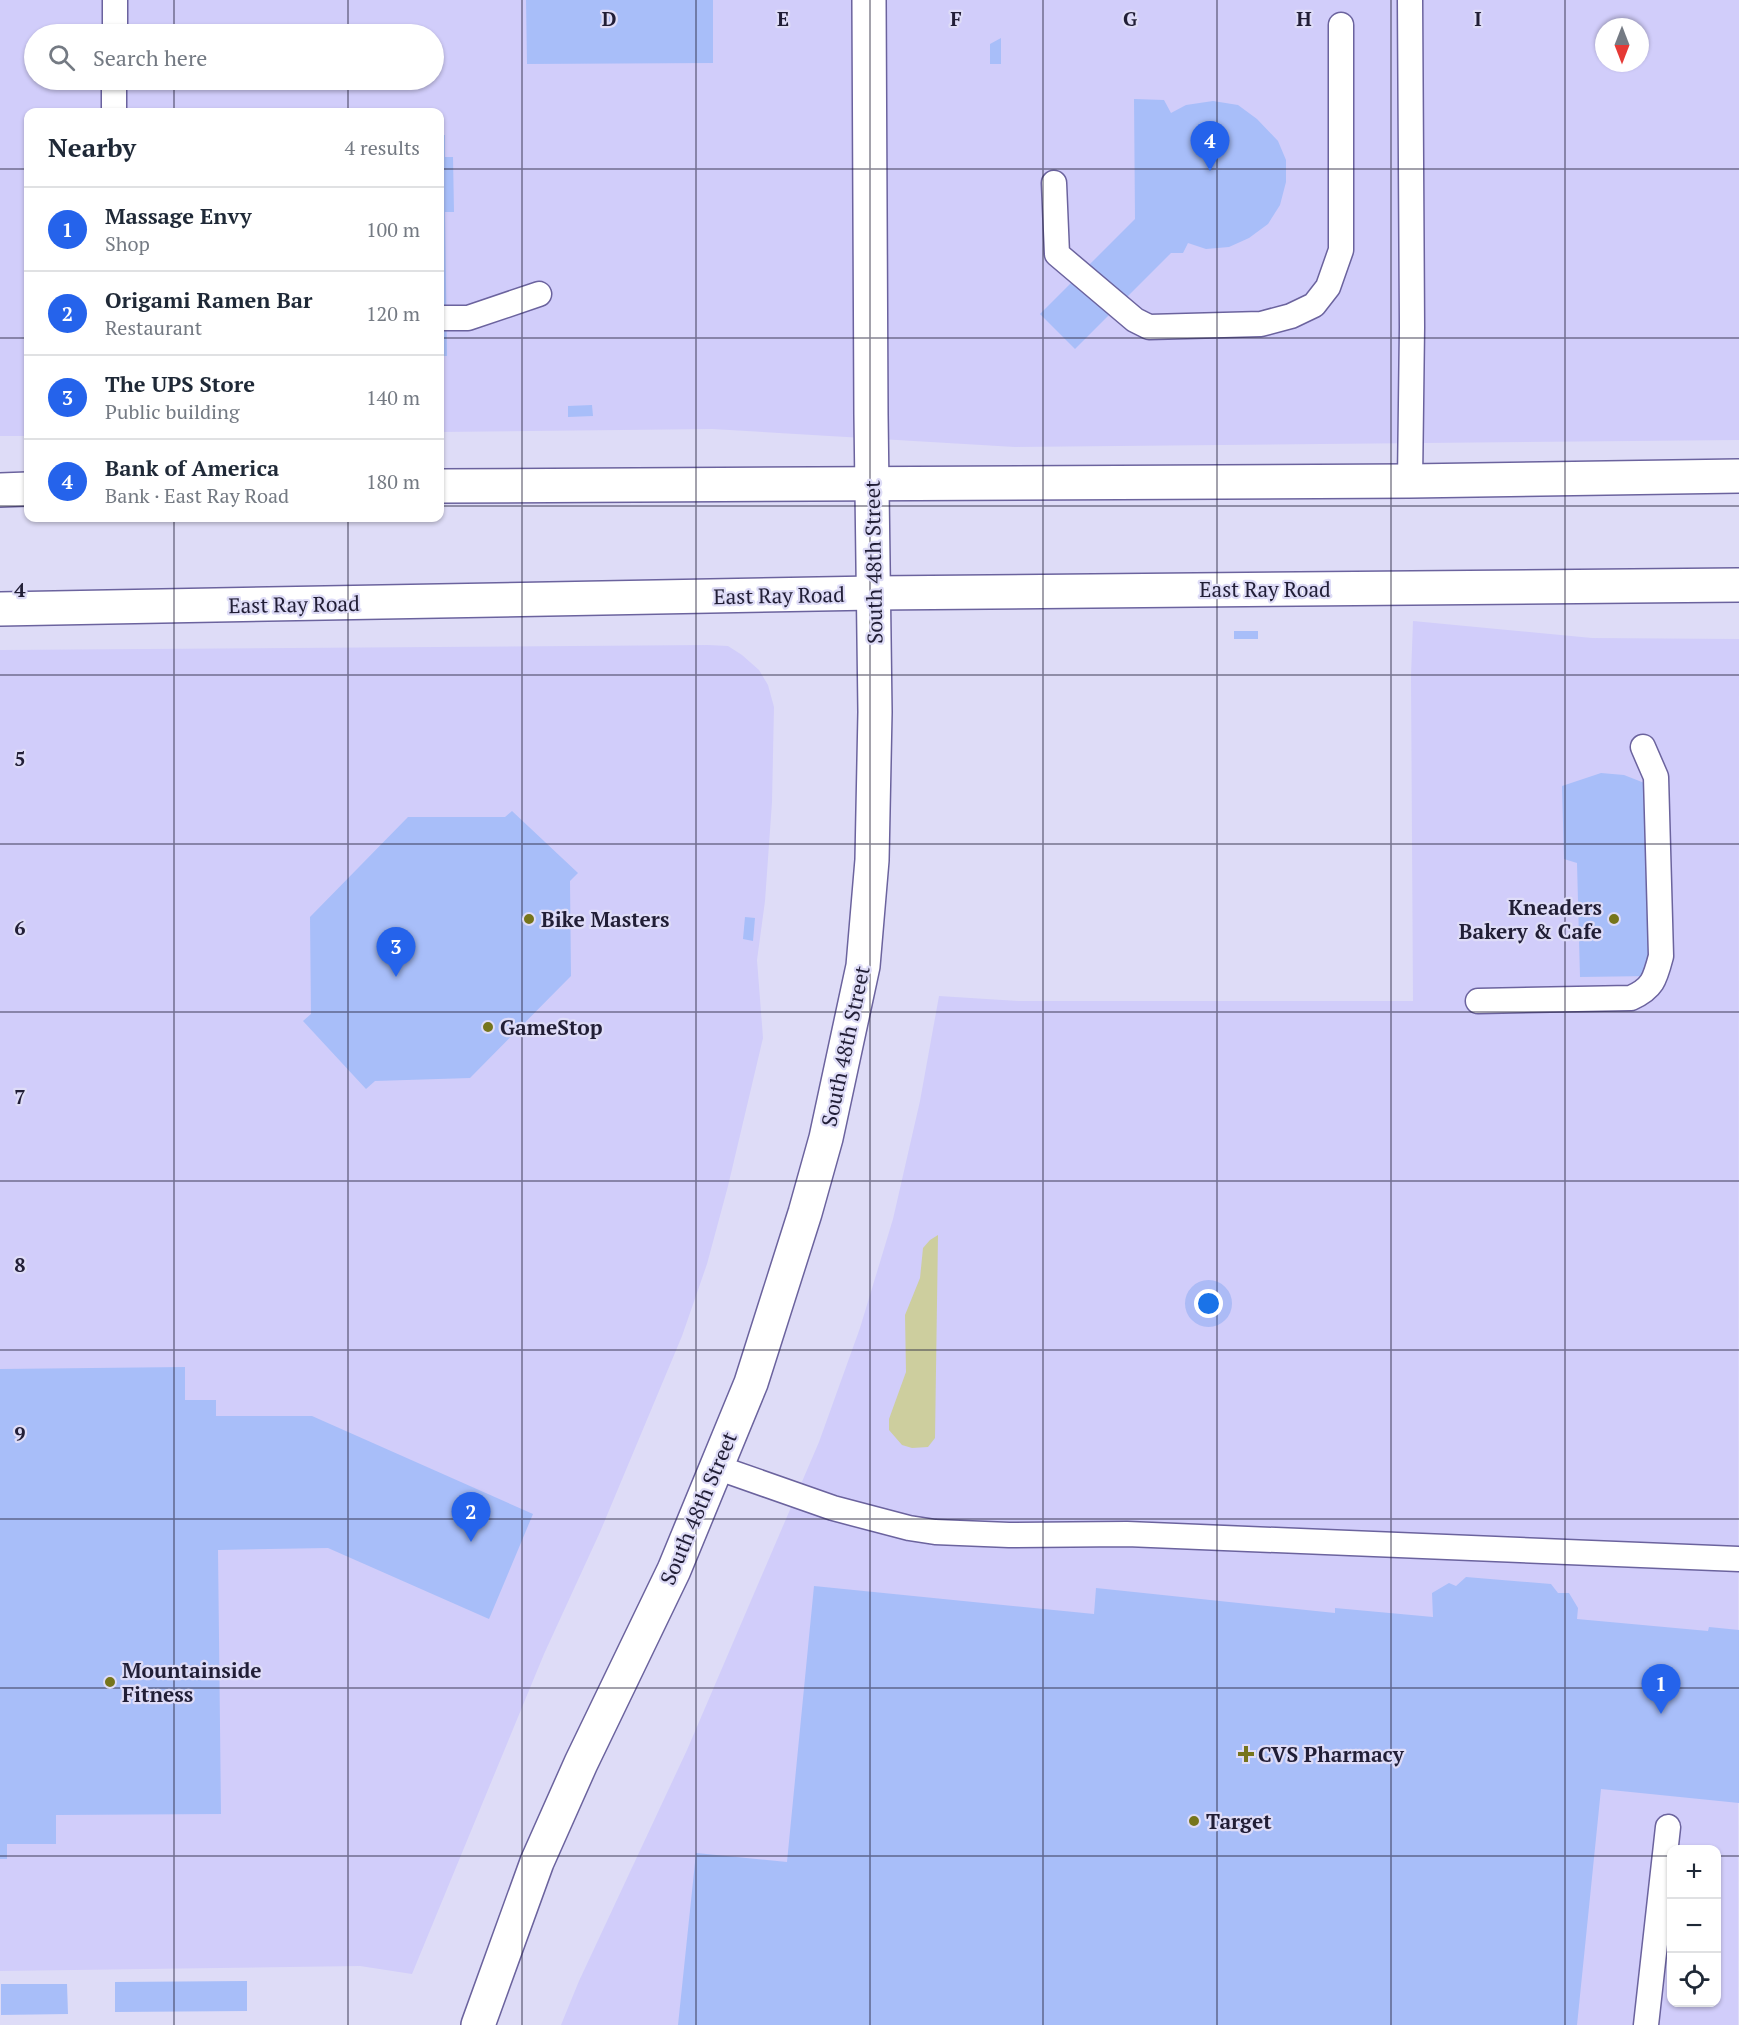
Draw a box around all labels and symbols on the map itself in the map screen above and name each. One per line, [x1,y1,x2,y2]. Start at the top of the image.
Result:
text: D [602,5,616,32]
text: E [777,5,789,32]
text: F [950,5,962,32]
text: G [1123,5,1137,32]
text: H [1296,5,1312,32]
text: I [1474,5,1482,32]
north arrow [1595,18,1649,72]
pin: 4 [1190,122,1230,171]
street label: South 48th Street [858,480,888,644]
street label: East Ray Road [1199,575,1331,603]
text: 4 [14,576,26,603]
street label: East Ray Road [713,580,845,610]
street label: East Ray Road [228,589,360,619]
text: 5 [14,745,26,772]
place label: Kneaders Bakery & Cafe [1459,893,1602,945]
place label: Bike Masters [541,905,669,933]
marker: Bike Masters [522,912,536,926]
marker: Kneaders Bakery & Cafe [1607,912,1621,926]
text: 6 [14,914,26,941]
pin: 3 [376,928,416,977]
street label: South 48th Street [814,963,876,1129]
place label: GameStop [500,1013,603,1041]
marker: GameStop [481,1020,495,1034]
text: 7 [14,1083,26,1110]
text: 8 [14,1251,26,1278]
your location [1194,1289,1223,1318]
text: 9 [14,1420,26,1447]
street label: South 48th Street [653,1427,743,1589]
pin: 2 [452,1492,490,1542]
place label: Mountainside Fitness [122,1656,261,1708]
pin: 1 [1642,1664,1680,1714]
marker: Mountainside Fitness [103,1675,117,1689]
place label: CVS Pharmacy [1258,1740,1405,1768]
marker: CVS Pharmacy [1239,1747,1253,1761]
place label: Target [1206,1807,1272,1835]
marker: Target [1187,1814,1201,1828]

